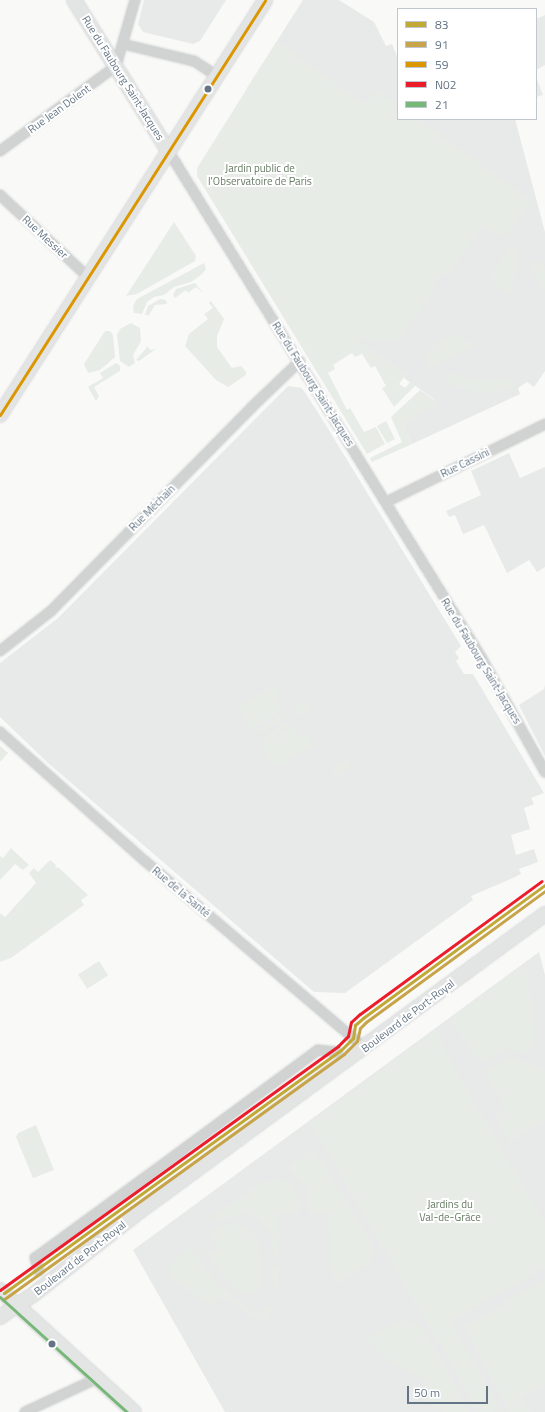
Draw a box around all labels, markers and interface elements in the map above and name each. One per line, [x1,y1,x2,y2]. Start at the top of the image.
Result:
legend [397,8,537,120]
street label: Rue du Faubourg Saint-Jacques [79,13,167,143]
text: 83 [435,15,448,34]
text: 91 [435,35,448,54]
text: 59 [435,55,448,74]
text: N02 [435,75,457,94]
street label: Rue Jean Dolent [25,82,93,136]
unlabelled marker [203,84,213,94]
text: 21 [435,95,448,114]
park label: Jardin public de l'Observatoire de Paris [208,162,312,188]
street label: Rue Messier [20,213,70,261]
street label: Rue du Faubourg Saint-Jacques [269,319,357,449]
street label: Rue Cassini [438,445,492,481]
street label: Rue Méchain [126,482,178,534]
street label: Rue du Faubourg Saint-Jacques [438,596,524,726]
street label: Rue de la Santé [149,864,213,920]
street label: Boulevard de Port-Royal [359,977,457,1055]
park label: Jardins du Val-de-Grâce [419,1198,481,1224]
street label: Boulevard de Port-Royal [31,1218,129,1298]
unlabelled marker [47,1339,57,1349]
scale bar [409,1378,490,1404]
text: 50 m [414,1383,440,1402]

